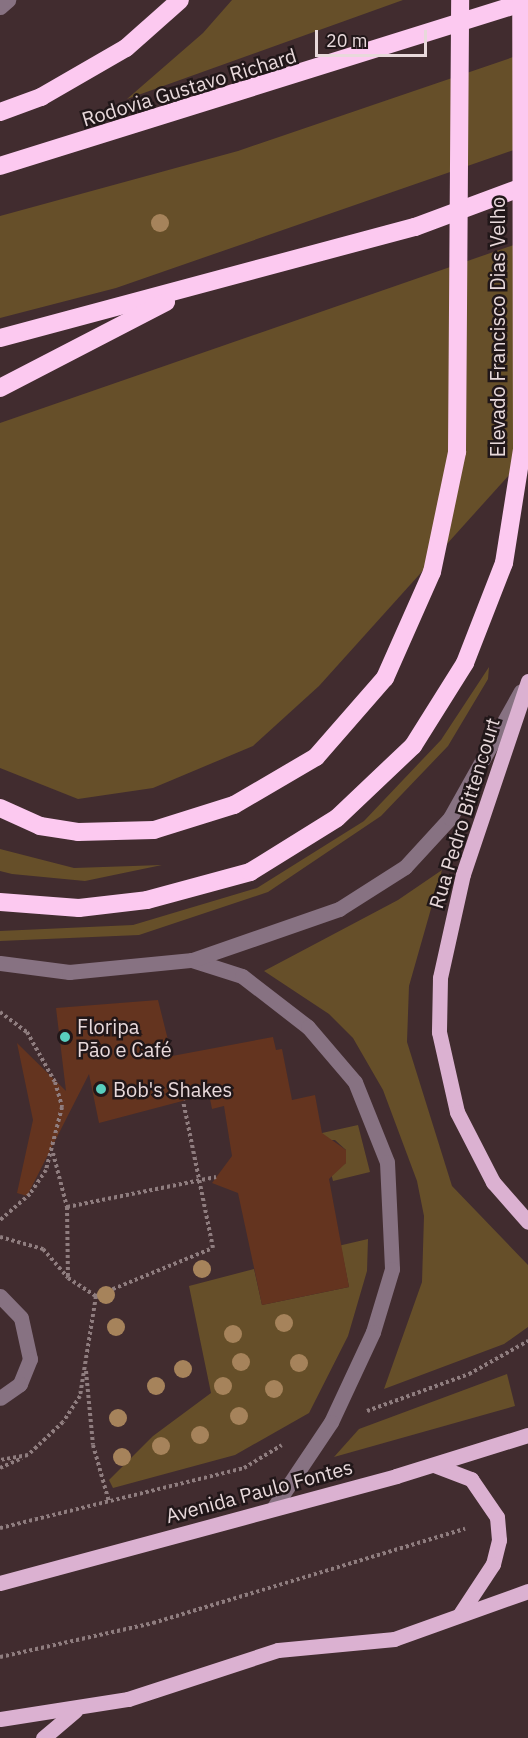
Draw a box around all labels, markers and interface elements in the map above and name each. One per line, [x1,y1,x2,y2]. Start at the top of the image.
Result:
scale bar [318,18,430,56]
text: 20 m [326,29,368,52]
street label: Rodovia Gustavo Richard [79,43,299,131]
street label: Elevado Francisco Dias Velho [485,197,509,457]
street label: Rua Pedro Bittencourt [424,715,504,911]
place label: Floripa Pão e Café [77,1014,172,1061]
marker: Floripa Pão e Café [58,1030,72,1044]
place label: Bob's Shakes [113,1077,232,1101]
marker: Bob's Shakes [94,1082,108,1096]
street label: Avenida Paulo Fontes [163,1454,355,1528]

